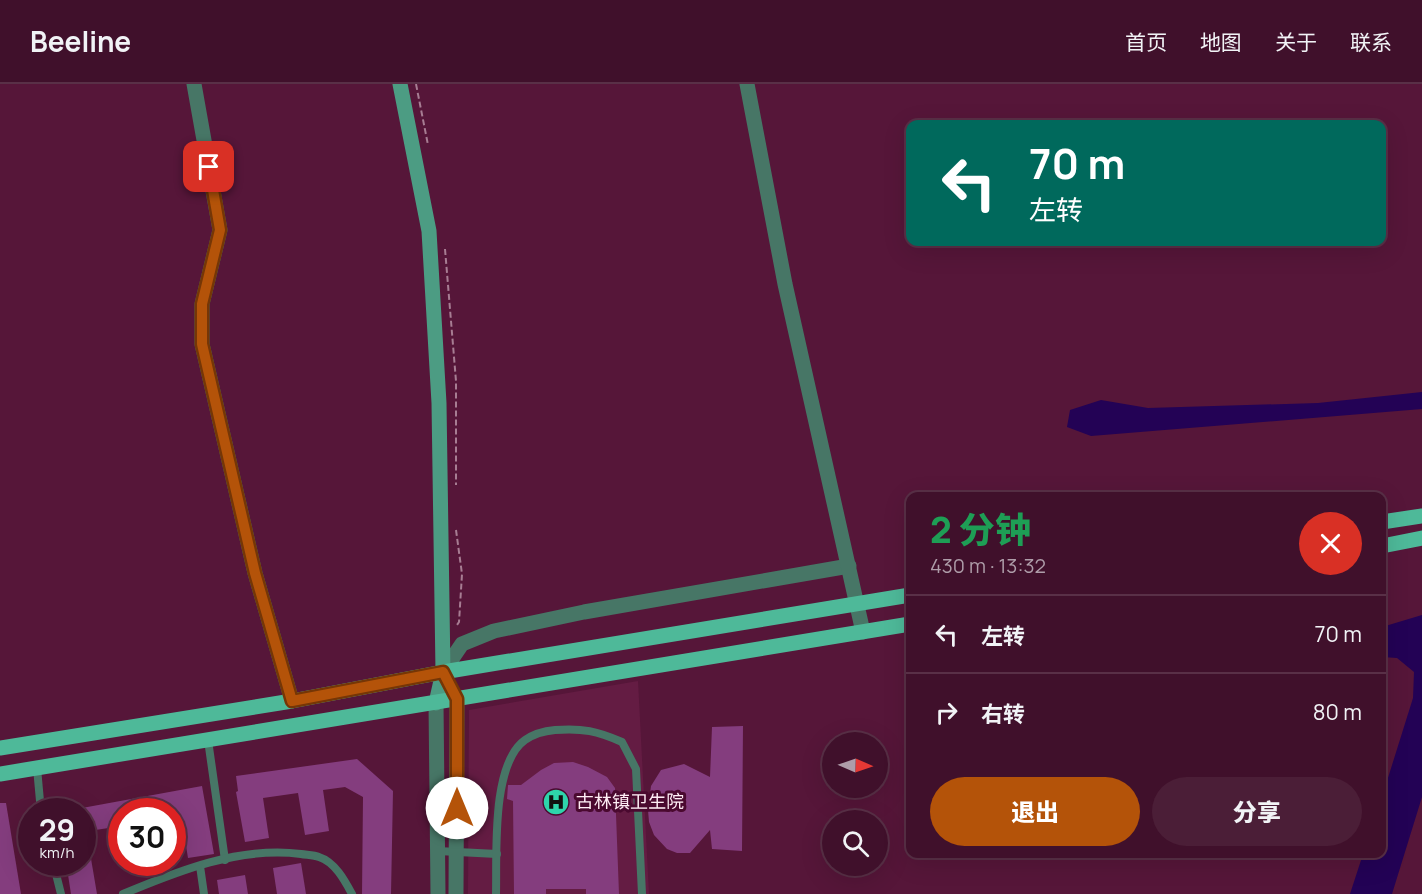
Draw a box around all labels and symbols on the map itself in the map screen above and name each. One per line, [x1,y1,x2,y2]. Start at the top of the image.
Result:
pin [183,141,234,192]
north arrow [822,732,888,798]
position arrow [425,776,489,840]
hospital icon: 古林镇卫生院 [541,787,571,817]
place label: 古林镇卫生院 [576,789,684,813]
speed limit sign: 30 [108,798,186,876]

